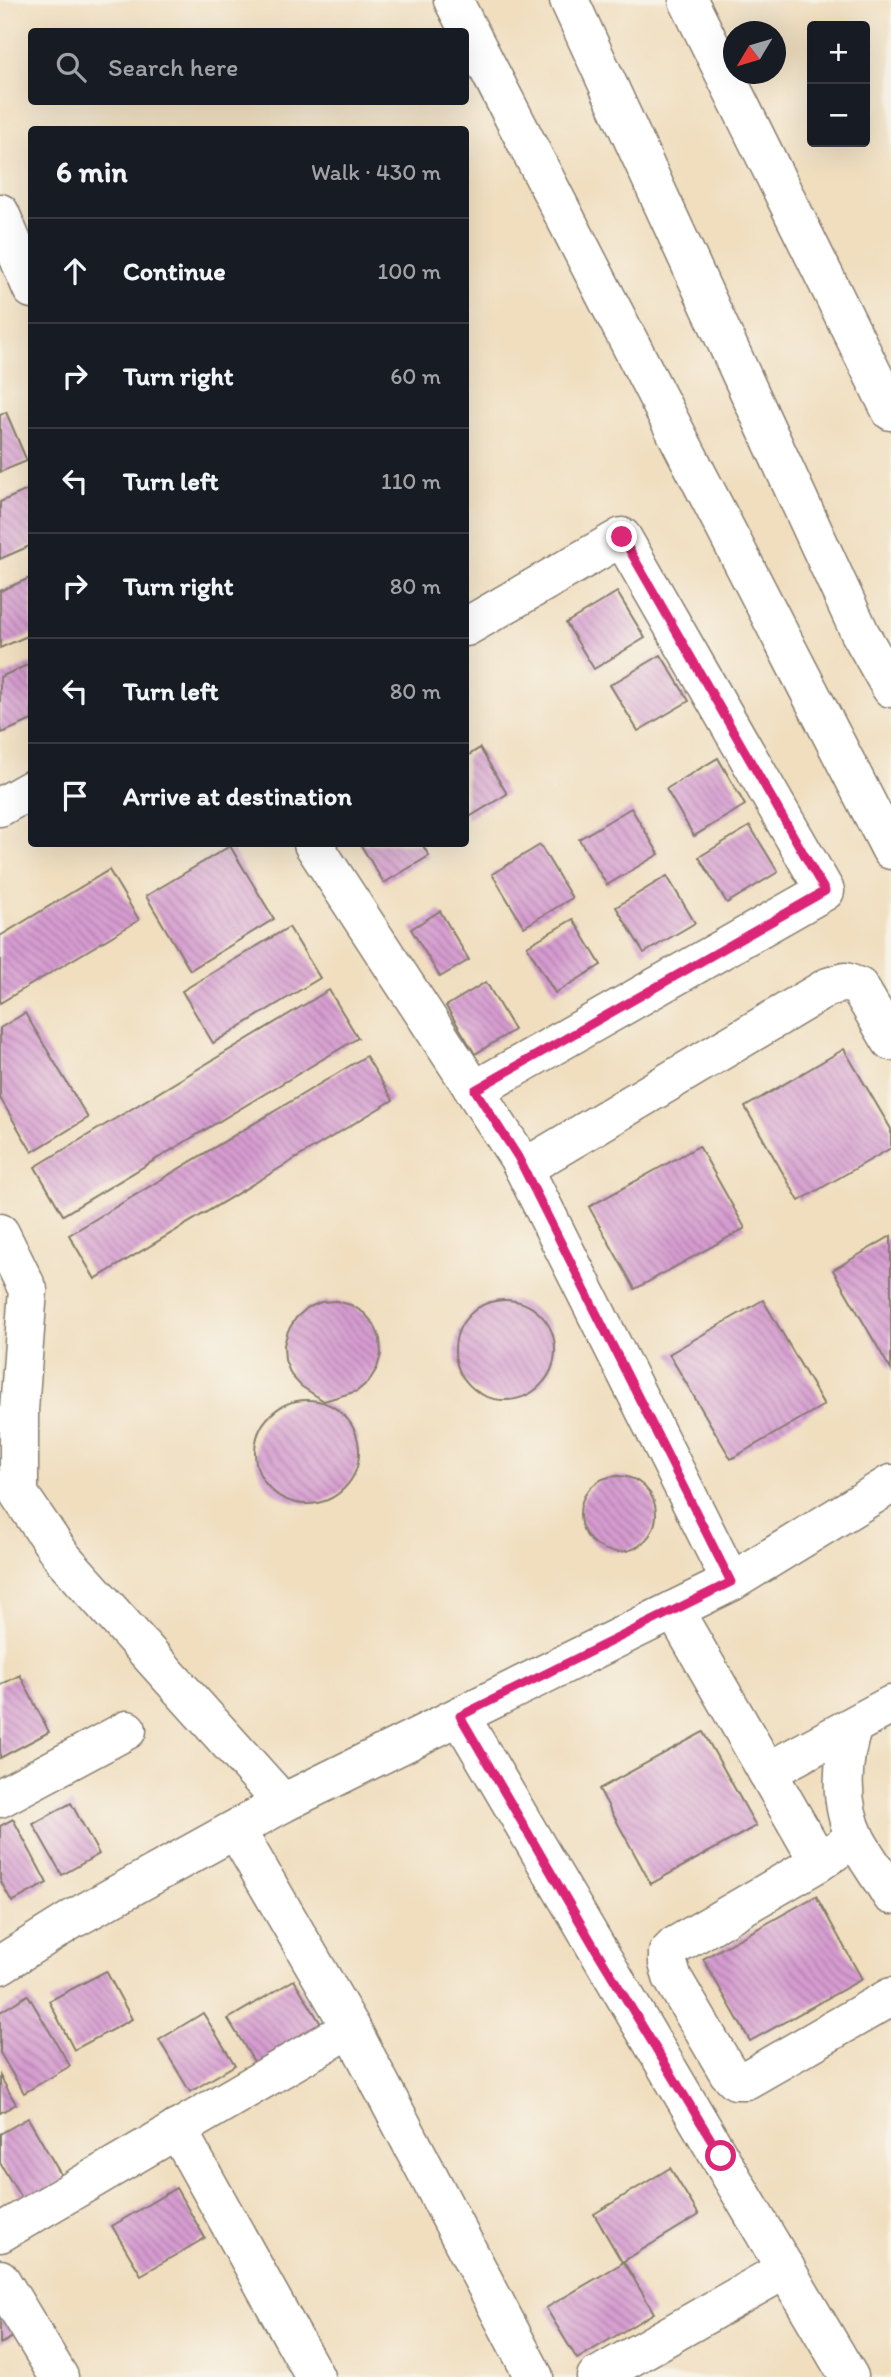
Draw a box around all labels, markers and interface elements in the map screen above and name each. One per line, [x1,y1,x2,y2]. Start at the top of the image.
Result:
north arrow [723,21,786,84]
map controls [807,21,870,147]
button: + [807,21,870,84]
search box [28,28,469,105]
icon: search [52,48,90,86]
text: Search here [108,51,238,83]
button: − [807,84,870,147]
text: 6 min [56,153,128,190]
text: Walk · 430 m [311,158,441,186]
icon: ahead [56,252,94,290]
text: Continue [123,255,226,287]
text: 100 m [377,257,441,285]
icon: right [56,357,94,395]
text: Turn right [123,360,234,392]
text: 60 m [390,362,441,390]
icon: left [56,462,94,500]
text: Turn left [123,465,219,497]
text: 110 m [381,467,441,495]
route end [606,521,637,552]
icon: right [56,567,94,605]
text: Turn right [123,570,234,602]
text: 80 m [390,572,441,600]
icon: left [56,672,94,710]
text: Turn left [123,675,219,707]
text: 80 m [390,677,441,705]
icon: arrive [56,777,94,815]
text: Arrive at destination [123,780,352,812]
route start [705,2140,736,2171]

